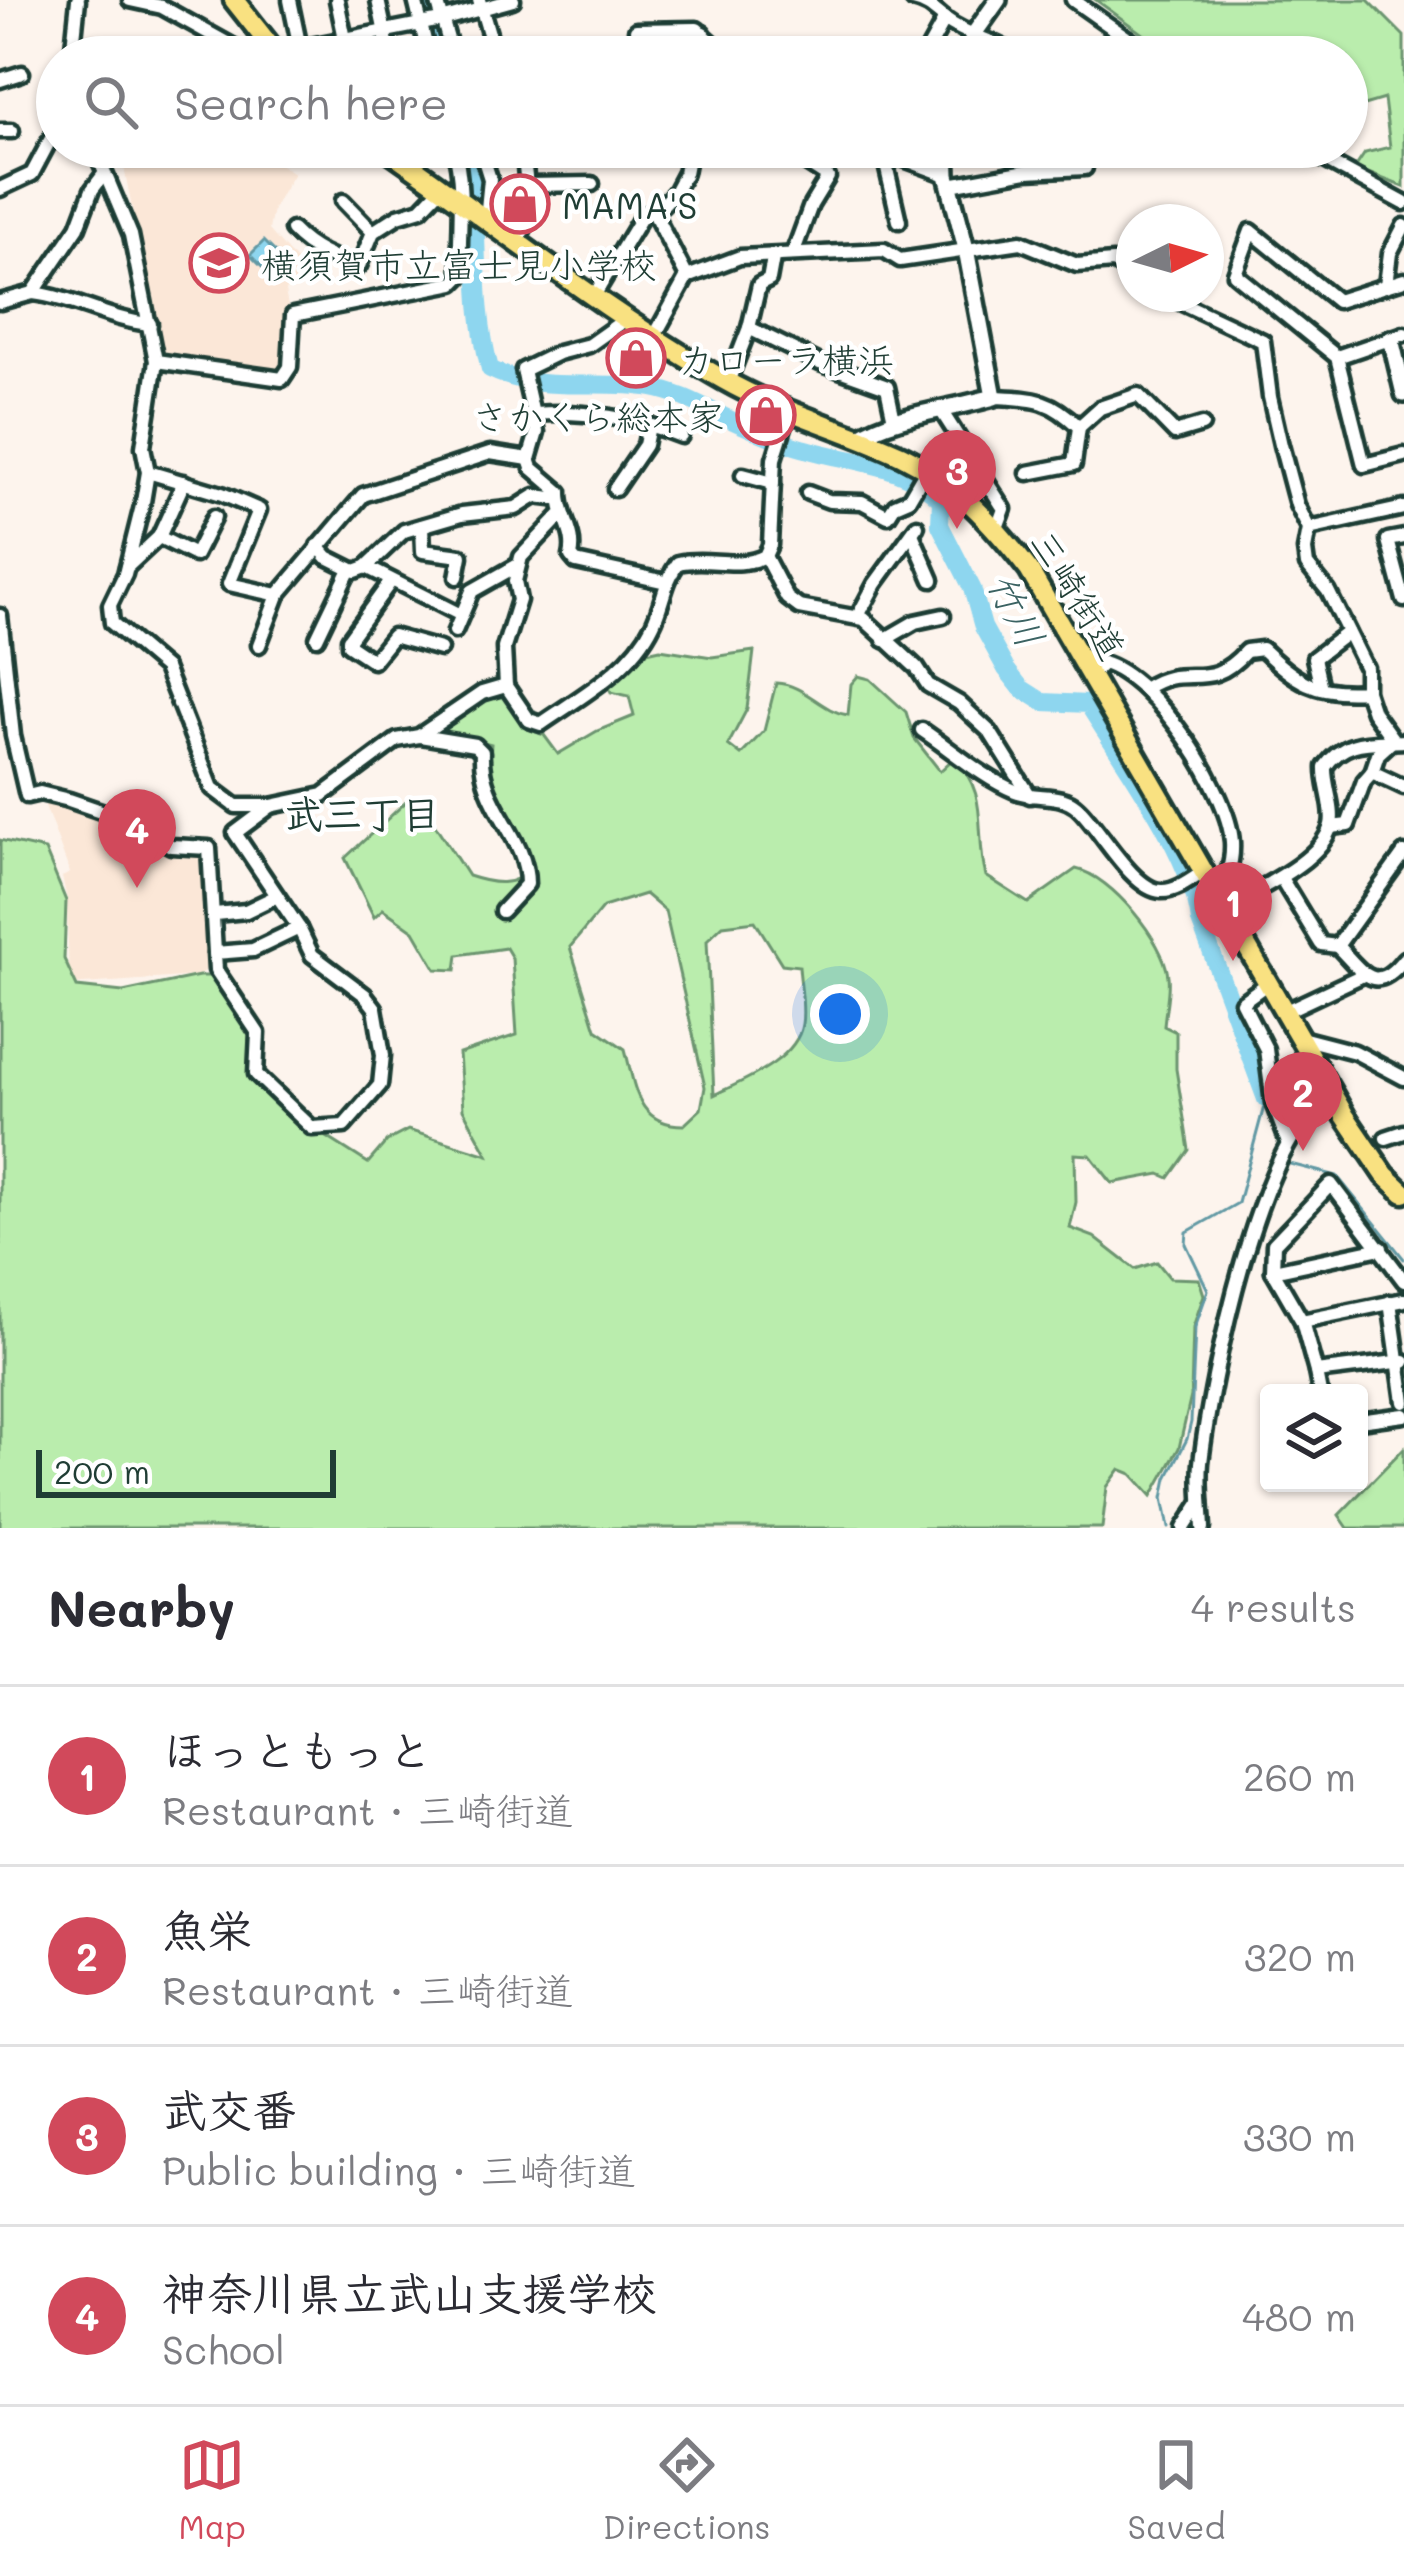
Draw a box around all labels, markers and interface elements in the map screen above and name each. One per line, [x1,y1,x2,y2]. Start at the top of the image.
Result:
search box [36,36,1368,168]
icon: search [78,69,144,135]
text: Search here [174,73,448,131]
shop icon: MAMA'S [489,173,551,235]
place label: MAMA'S [562,181,697,228]
north arrow [1116,204,1224,312]
school or university icon: 横須賀市立富士見小学校 [188,232,250,294]
place label: 横須賀市立富士見小学校 [261,240,657,287]
shop icon: カローラ横浜 [605,327,667,389]
place label: カローラ横浜 [678,335,894,382]
shop icon: さかくら総本家 [735,384,797,446]
place label: さかくら総本家 [472,392,724,439]
pin: 3 [918,430,996,529]
street label: 三崎街道 [1021,520,1137,668]
water label: 竹川 [977,563,1057,655]
district label: 武三丁目 [284,787,440,838]
pin: 4 [98,789,176,888]
pin: 1 [1194,862,1272,961]
your location [810,984,870,1044]
pin: 2 [1264,1052,1342,1151]
map controls [1260,1384,1368,1492]
button: layers [1260,1384,1368,1492]
scale bar [36,1444,336,1497]
text: 200 m [54,1449,150,1492]
text: Nearby [48,1573,235,1640]
text: 4 results [1191,1581,1356,1632]
text: ほっともっと [162,1720,432,1778]
text: 1 [78,1750,96,1801]
text: 260 m [1243,1750,1356,1801]
text: Restaurant · 三崎街道 [162,1784,574,1835]
text: 魚栄 [162,1900,252,1958]
text: 2 [76,1930,98,1981]
text: 320 m [1244,1930,1356,1981]
text: Restaurant · 三崎街道 [162,1964,574,2015]
text: 武交番 [162,2080,297,2138]
text: 3 [75,2110,99,2161]
text: 330 m [1243,2110,1356,2161]
text: Public building · 三崎街道 [162,2144,636,2195]
text: 神奈川県立武山支援学校 [162,2263,657,2321]
text: 4 [75,2290,99,2341]
text: 480 m [1242,2290,1356,2341]
text: School [162,2323,285,2374]
tab: Map [179,2432,246,2547]
tab: Directions [603,2432,770,2547]
tab: Saved [1128,2432,1225,2547]

